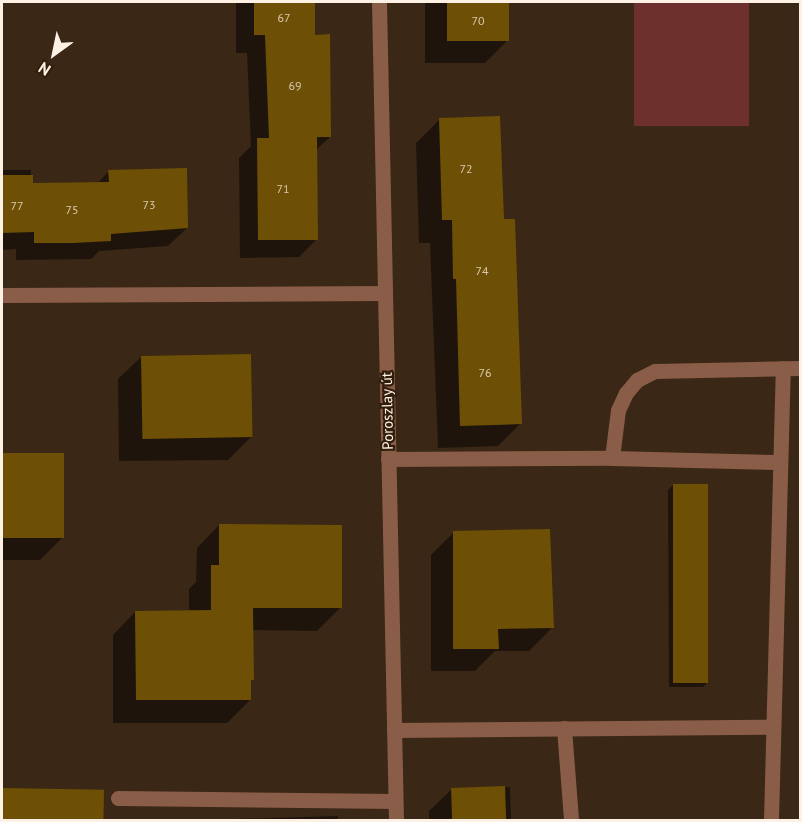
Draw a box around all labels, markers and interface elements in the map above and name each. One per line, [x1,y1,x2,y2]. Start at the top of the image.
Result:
house number: 67 [277,11,291,25]
house number: 70 [471,14,485,28]
north arrow [24,24,84,84]
text: N [34,58,54,80]
house number: 69 [288,79,302,93]
house number: 72 [459,162,473,176]
house number: 71 [276,182,290,196]
house number: 73 [142,198,156,212]
house number: 77 [10,199,24,213]
house number: 75 [65,203,79,217]
house number: 74 [475,264,489,278]
house number: 76 [478,366,492,380]
street label: Poroszlay út [377,372,397,450]

